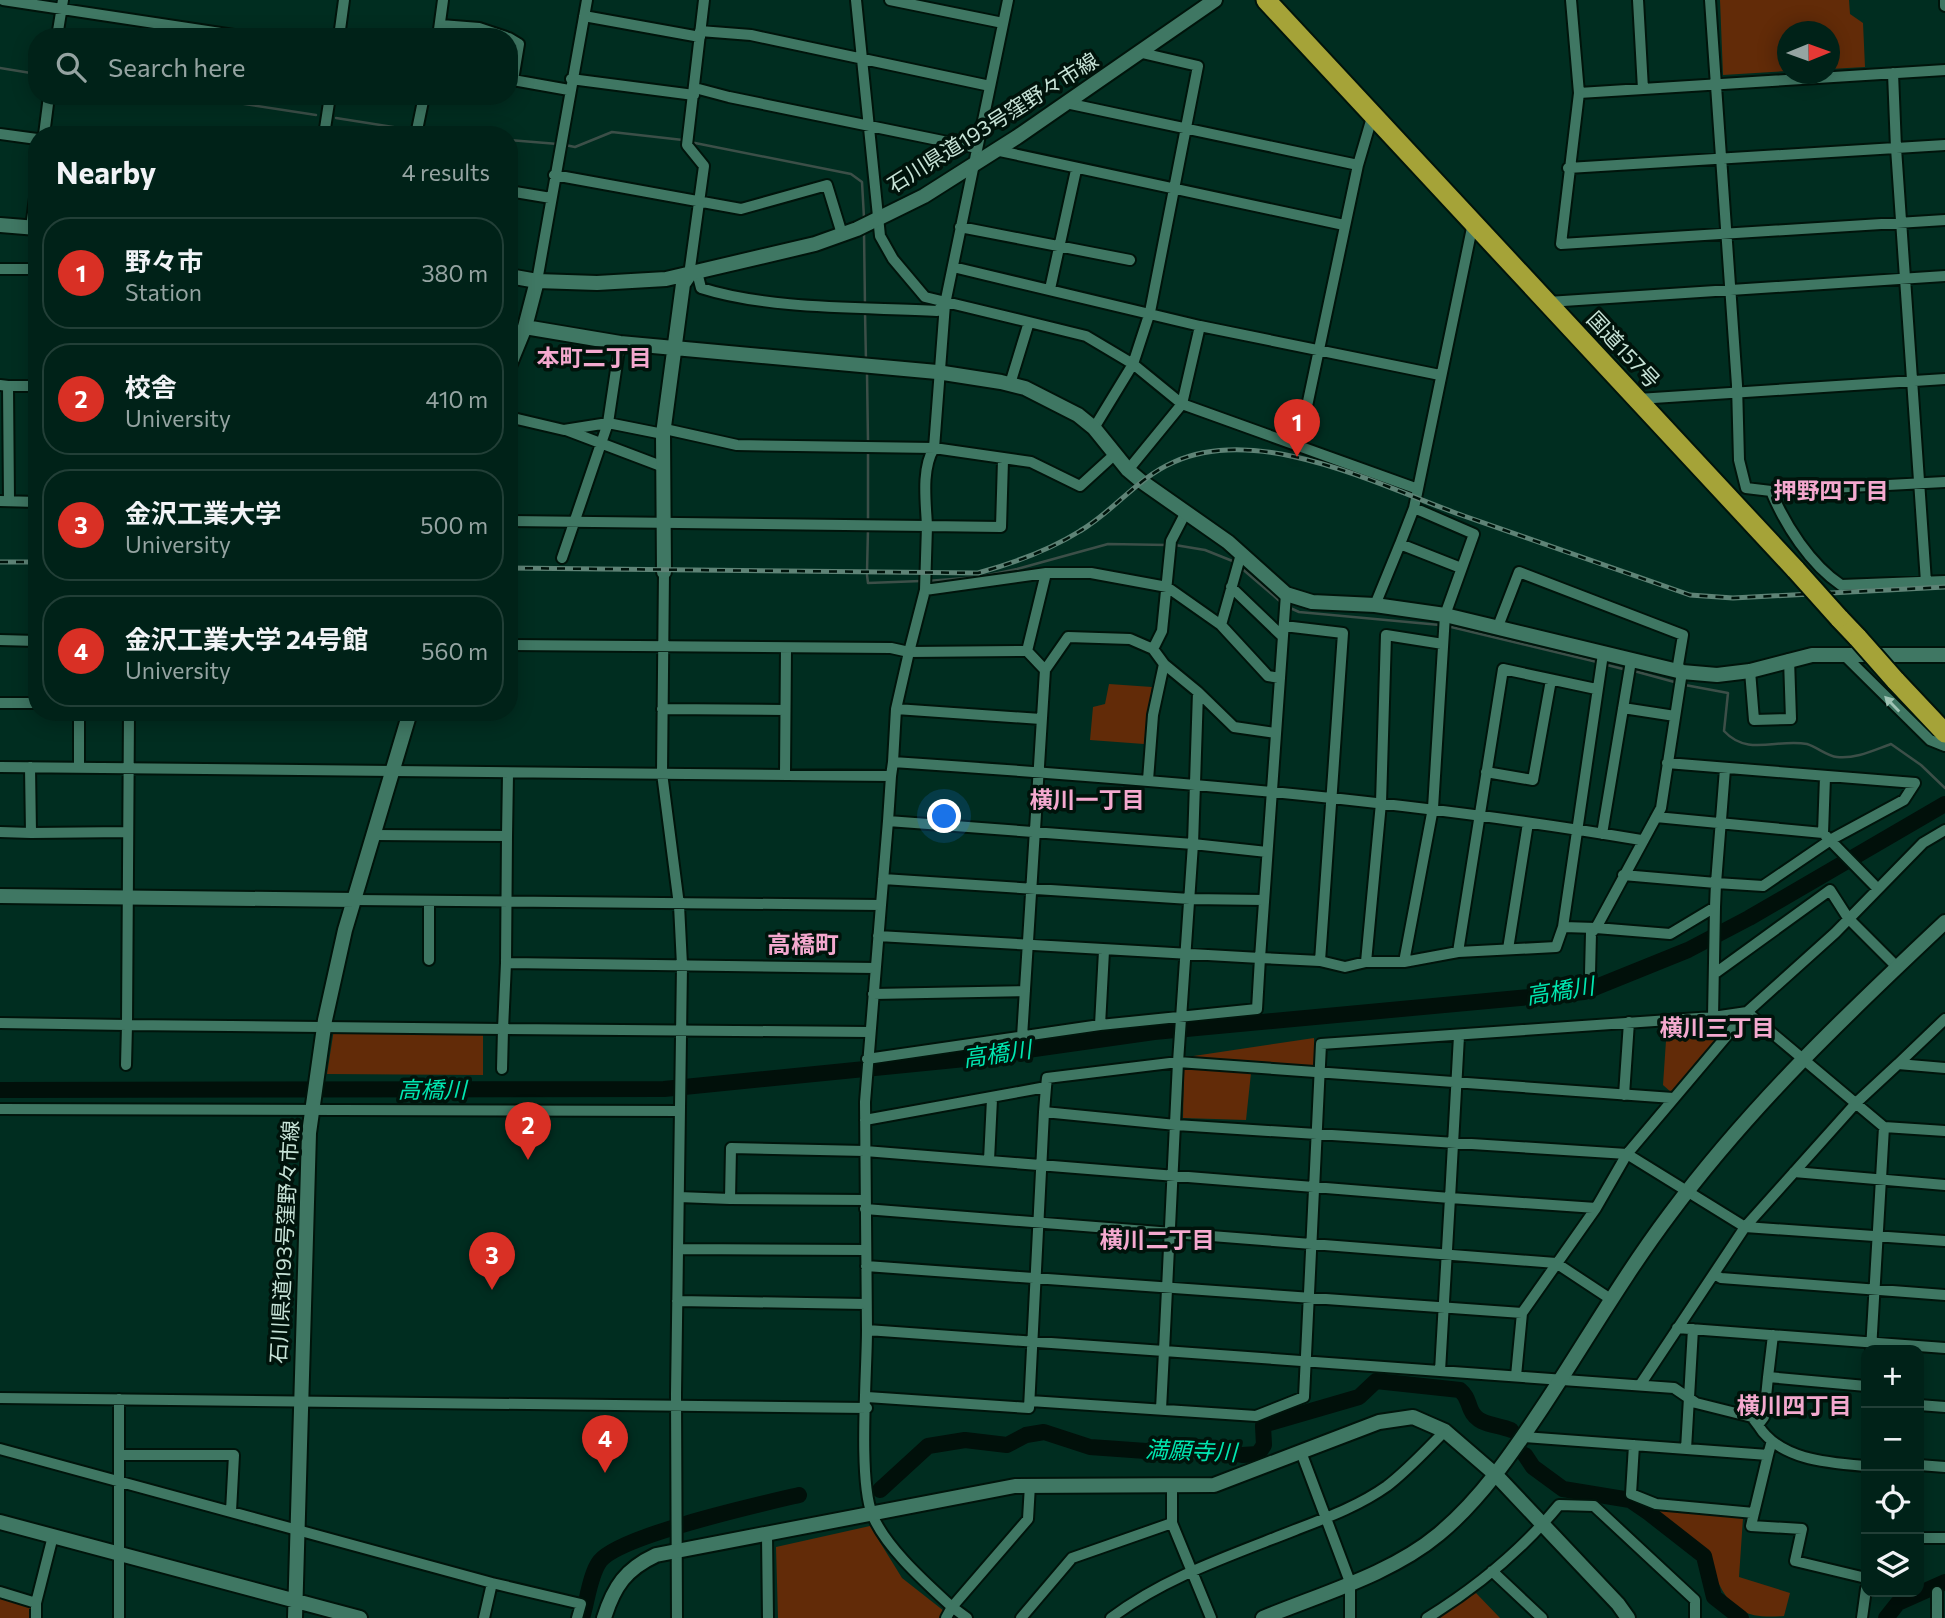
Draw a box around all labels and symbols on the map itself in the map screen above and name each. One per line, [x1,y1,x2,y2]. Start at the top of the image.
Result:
north arrow [1777,21,1840,84]
street label: 石川県道193号窪野々市線 [882,47,1102,197]
street label: 国道157号 [1583,306,1666,392]
district label: 本町二丁目 [537,343,652,371]
pin: 1 [1274,399,1320,457]
district label: 押野四丁目 [1774,476,1889,504]
one-way arrow [1885,696,1901,713]
district label: 横川一丁目 [1030,785,1145,813]
your location [927,799,961,833]
district label: 高橋町 [767,929,839,958]
water label: 高橋川 [1524,970,1599,1009]
district label: 横川三丁目 [1660,1013,1775,1041]
water label: 高橋川 [961,1034,1036,1072]
water label: 高橋川 [398,1075,470,1103]
pin: 2 [505,1102,551,1160]
street label: 石川県道193号窪野々市線 [265,1120,302,1364]
district label: 横川二丁目 [1100,1225,1215,1253]
pin: 3 [469,1232,515,1290]
district label: 横川四丁目 [1737,1391,1852,1419]
pin: 4 [582,1415,628,1473]
water label: 満願寺川 [1145,1434,1240,1466]

